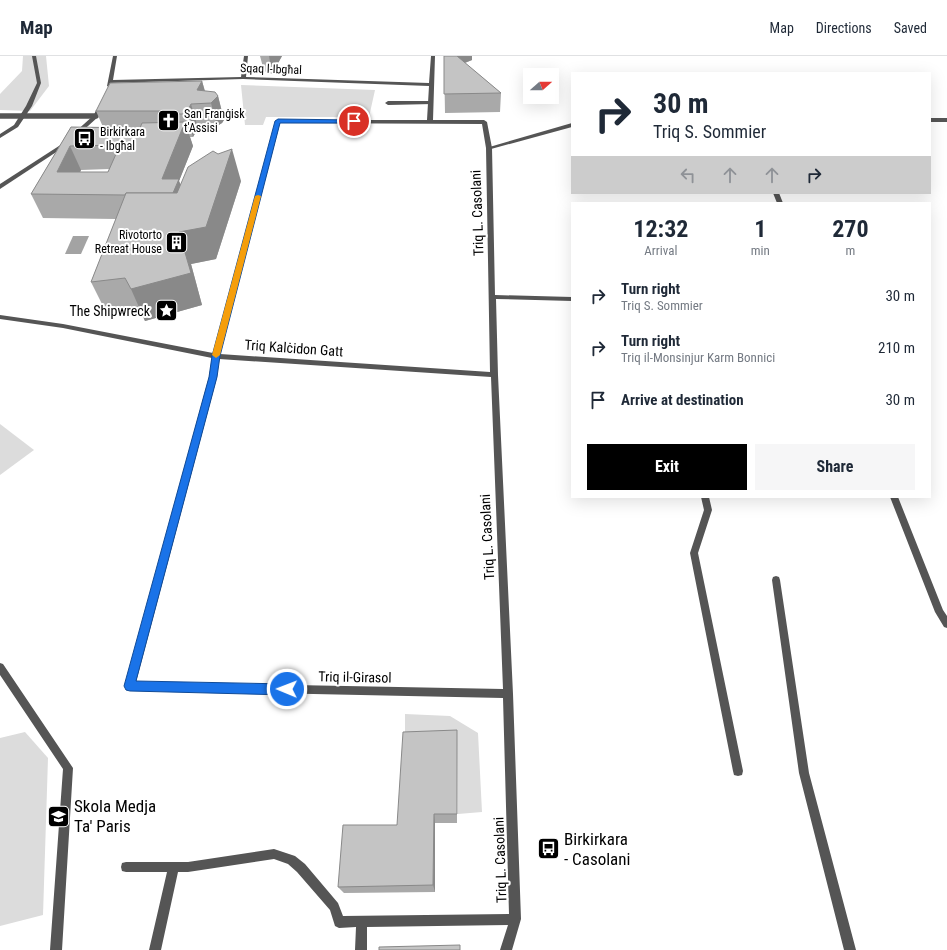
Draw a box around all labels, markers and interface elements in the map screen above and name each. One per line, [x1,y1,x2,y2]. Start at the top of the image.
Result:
text: Map [20,16,53,39]
text: Map [770,20,794,36]
text: Directions [816,20,872,36]
text: Saved [894,20,927,36]
street label: Sqaq l-Ibgħal [240,61,302,77]
north arrow [523,68,559,104]
map controls [523,68,559,104]
text: 30 m [653,87,709,120]
icon: right [587,88,639,140]
pin [337,104,371,138]
place label: San Franġisk t'Assisi [184,107,245,135]
church icon: San Franġisk t'Assisi [155,108,181,134]
icon: arrive [343,110,365,132]
text: Triq S. Sommier [653,121,766,142]
place label: Birkirkara - Ibgħal [100,125,145,153]
bus stop icon: Birkirkara - Ibgħal [71,126,97,152]
icon: left [677,164,699,186]
icon: ahead [719,164,741,186]
icon: ahead [761,164,783,186]
icon: right [803,164,825,186]
street label: Triq L. Casolani [468,170,486,256]
text: 12:32 [633,215,688,243]
text: 1 [754,215,766,243]
text: 270 [832,215,869,243]
place label: Rivotorto Retreat House [95,228,162,256]
building icon: Rivotorto Retreat House [164,229,190,255]
text: Arrival [644,243,677,258]
text: min [751,243,770,258]
text: m [846,243,855,258]
text: Turn right [621,280,680,298]
icon: right [587,285,609,307]
text: 30 m [885,287,915,305]
place icon: The Shipwreck [153,298,179,324]
text: Triq S. Sommier [621,298,703,313]
place label: The Shipwreck [69,303,151,319]
text: Turn right [621,332,680,350]
street label: Triq Kalċidon Gatt [244,337,344,359]
icon: right [587,337,609,359]
text: 210 m [878,339,915,357]
text: Triq il-Monsinjur Karm Bonnici [621,350,775,365]
icon: arrive [587,389,609,411]
text: Arrive at destination [621,391,744,409]
text: 30 m [885,391,915,409]
button: Exit [587,444,747,490]
button: Share [755,444,915,490]
street label: Triq L. Casolani [477,494,497,580]
position arrow [266,668,308,710]
street label: Triq il-Girasol [318,668,392,686]
place label: Skola Medja Ta' Paris [74,796,156,836]
school or university icon: Skola Medja Ta' Paris [45,803,71,829]
street label: Triq L. Casolani [491,817,509,903]
place label: Birkirkara - Casolani [564,829,630,869]
bus stop icon: Birkirkara - Casolani [535,836,561,862]

